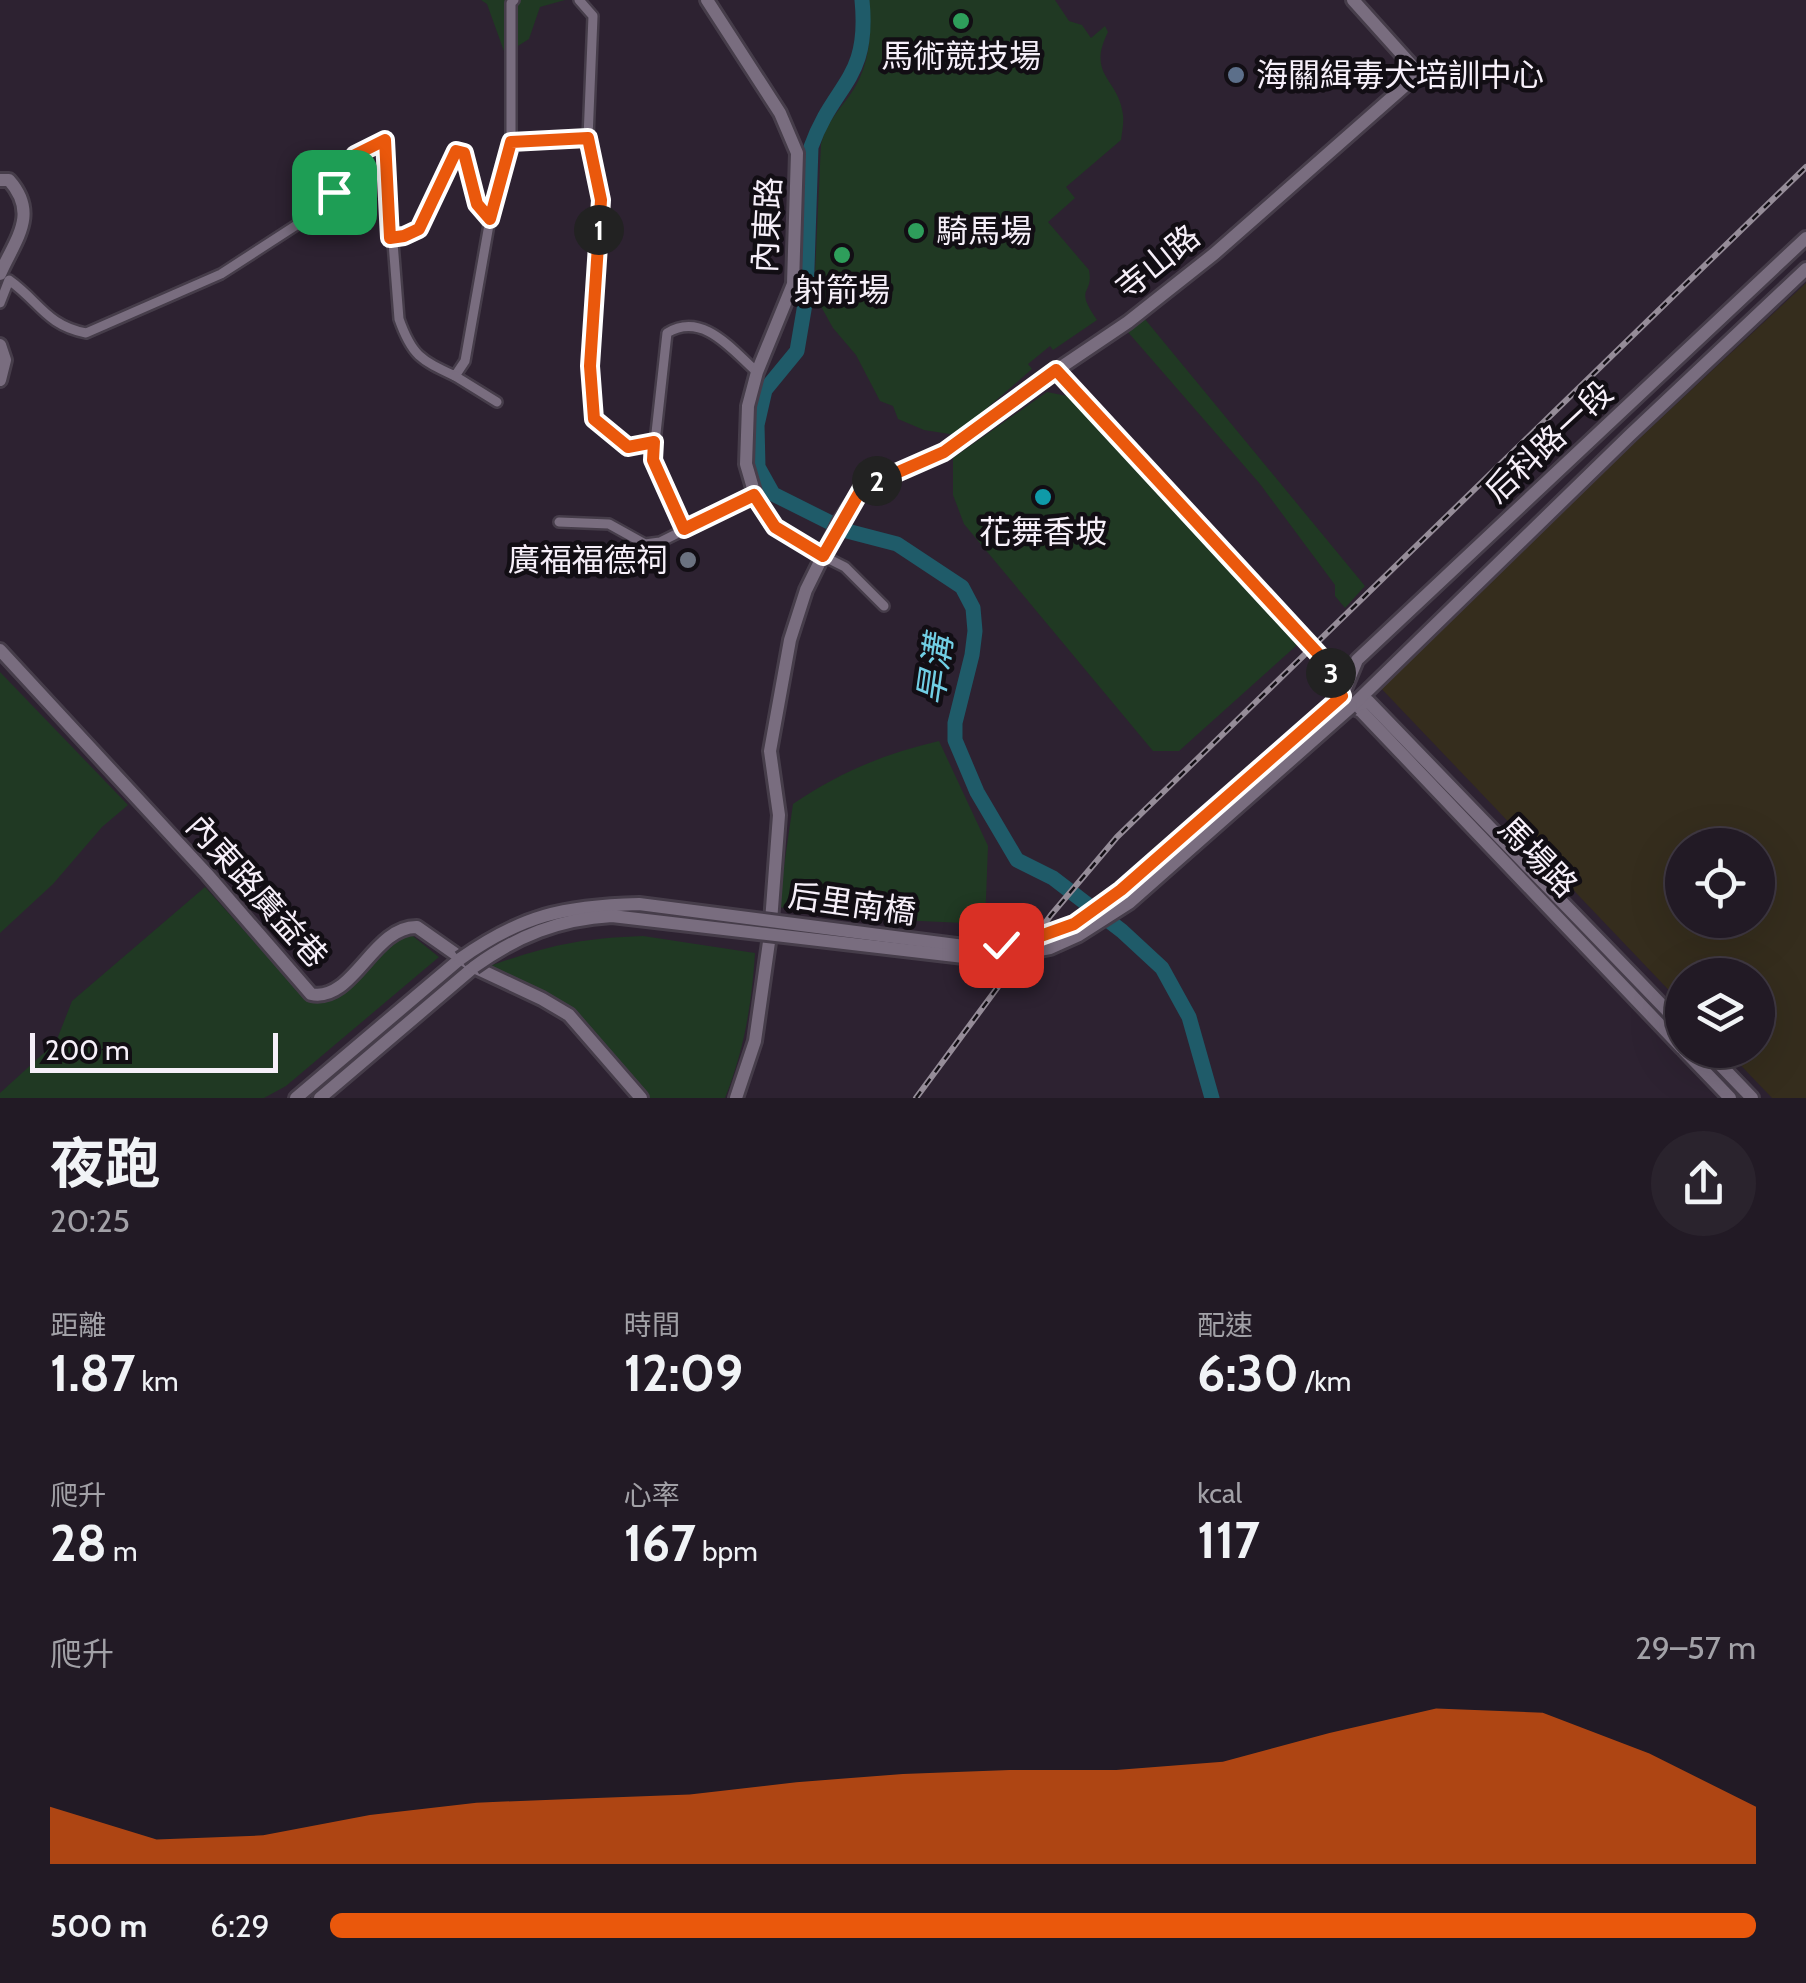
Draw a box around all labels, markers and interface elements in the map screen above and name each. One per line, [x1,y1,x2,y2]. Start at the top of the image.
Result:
marker: 馬術競技場 [950,10,972,32]
place label: 馬術競技場 [881,36,1041,75]
place label: 海關緝毒犬培訓中心 [1256,55,1544,94]
marker: 海關緝毒犬培訓中心 [1225,64,1247,86]
pin [292,150,377,235]
icon: arrive [307,165,362,220]
street label: 內東路 [745,176,788,274]
pin: 1 [574,205,624,255]
place label: 騎馬場 [936,211,1032,250]
text: 1 [594,213,604,247]
street label: 寺山路 [1108,216,1207,307]
marker: 騎馬場 [905,220,927,242]
marker: 射箭場 [831,244,853,266]
place label: 射箭場 [794,270,890,309]
street label: 后科路一段 [1477,373,1620,510]
pin: 2 [852,456,902,506]
text: 2 [870,464,884,498]
marker: 花舞香坡 [1032,486,1054,508]
place label: 花舞香坡 [979,512,1107,551]
place label: 廣福福德祠 [508,540,668,579]
marker: 廣福福德祠 [677,549,699,571]
water label: 旱溝 [908,627,961,708]
pin: 3 [1306,648,1356,698]
text: 3 [1323,656,1339,690]
street label: 內東路廣益巷 [179,806,336,975]
street label: 馬場路 [1491,809,1586,905]
map controls [1665,828,1775,1068]
button: locate [1665,828,1775,938]
street label: 后里南橋 [786,875,918,932]
pin [959,903,1044,988]
icon: check [974,918,1029,973]
button: layers [1665,958,1775,1068]
scale bar [30,1028,278,1072]
text: 200 m [45,1033,130,1067]
text: 夜跑 [50,1130,160,1197]
button: share [1651,1131,1756,1236]
text: 20:25 [50,1201,130,1240]
text: 距離 [50,1308,106,1342]
text: 時間 [624,1308,680,1342]
text: 配速 [1197,1308,1253,1342]
text: 1.87 [50,1343,135,1404]
text: 12:09 [624,1343,743,1404]
text: 6:30 [1197,1343,1299,1404]
text: km [135,1364,179,1398]
text: /km [1299,1364,1351,1398]
text: kcal [1197,1476,1242,1510]
text: 爬升 [50,1478,106,1512]
text: 心率 [624,1478,680,1512]
text: 117 [1197,1510,1260,1571]
text: 28 [50,1513,107,1574]
text: 167 [624,1513,696,1574]
text: m [107,1534,138,1568]
text: bpm [696,1534,758,1568]
text: 29–57 m [1635,1628,1756,1667]
text: 爬升 [50,1634,114,1673]
text: 500 m [50,1906,147,1945]
text: 6:29 [210,1906,270,1945]

